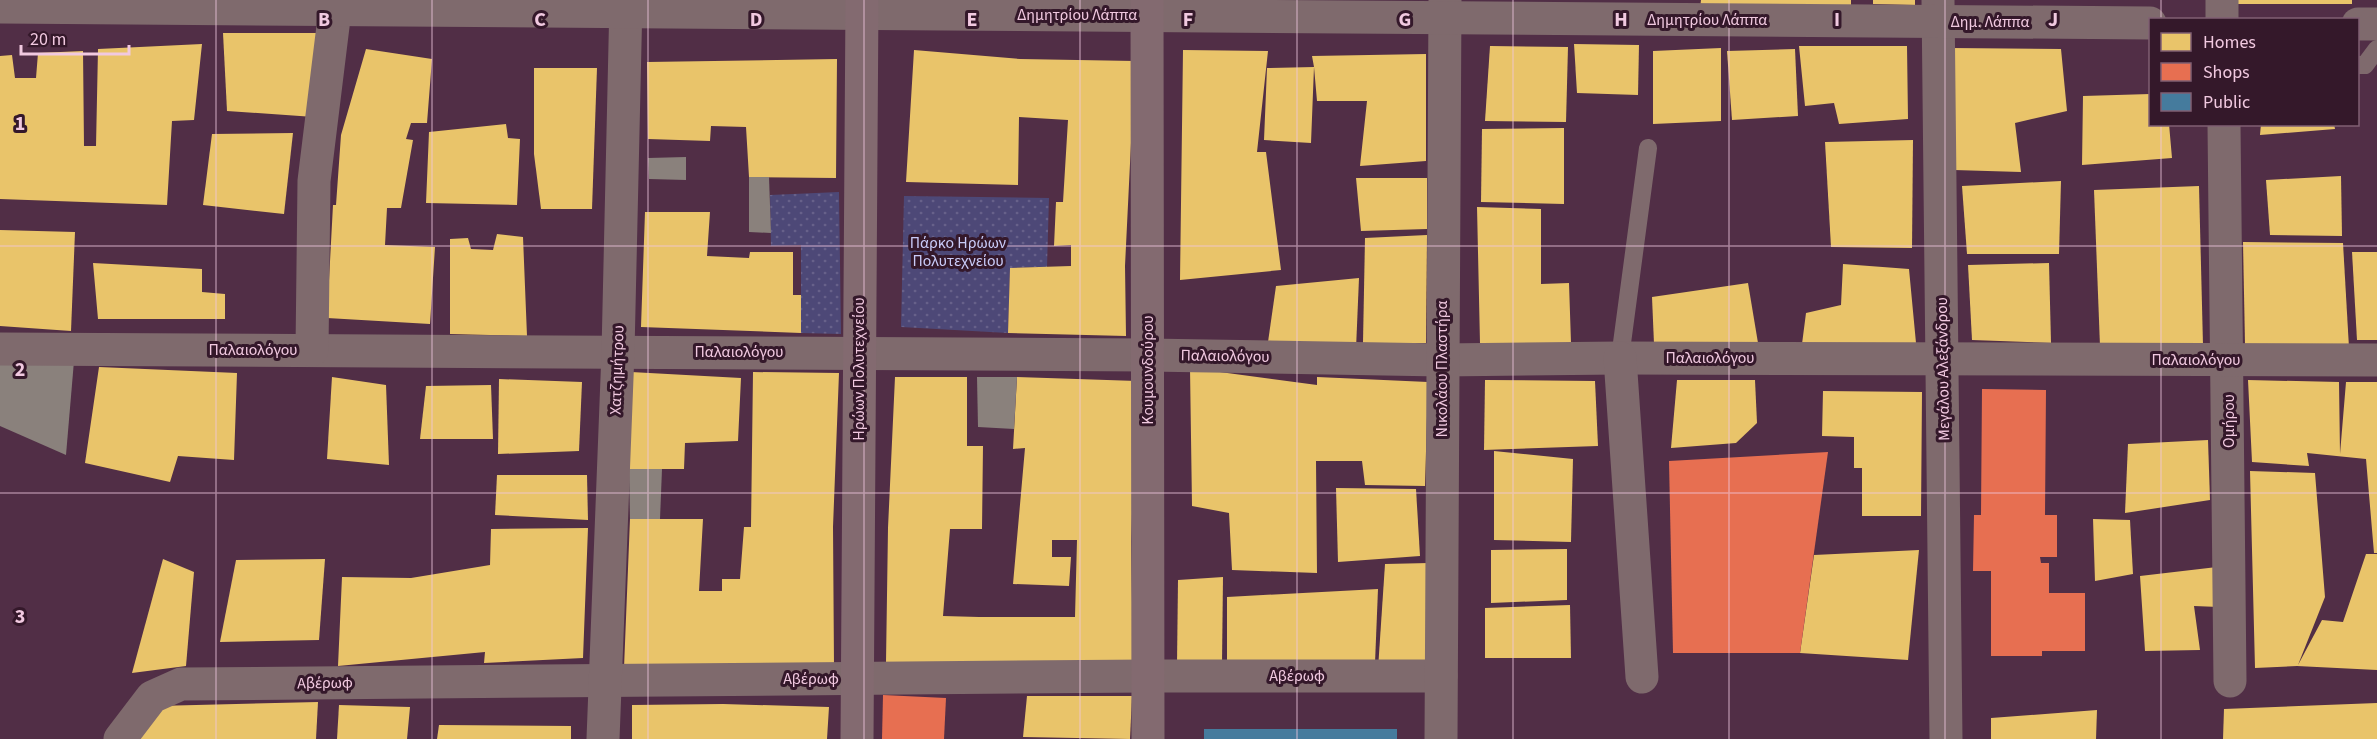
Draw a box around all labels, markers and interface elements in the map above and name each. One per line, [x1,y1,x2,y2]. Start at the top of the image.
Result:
street label: Δημητρίου Λάππα [1017,4,1137,26]
text: B [318,6,330,34]
text: C [534,6,546,34]
text: D [750,6,762,34]
text: E [967,6,977,34]
text: F [1183,6,1193,34]
text: G [1399,6,1411,34]
text: H [1614,6,1628,34]
text: I [1834,6,1840,34]
text: J [2048,6,2058,34]
street label: Δημητρίου Λάππα [1647,9,1767,31]
street label: Δημ. Λάππα [1950,11,2030,33]
scale bar [21,18,129,56]
legend [2149,18,2359,126]
text: 20 m [30,27,66,52]
text: Homes [2203,30,2256,55]
text: Shops [2203,60,2250,85]
text: Public [2203,90,2250,115]
text: 1 [15,110,25,138]
park label: Πάρκο Ηρώων Πολυτεχνείου [910,232,1007,272]
street label: Ηρώων Πολυτεχνείου [848,297,870,441]
street label: Μεγάλου Αλεξάνδρου [1931,297,1955,441]
street label: Νικολάου Πλαστήρα [1431,301,1453,437]
street label: Κουμουνδούρου [1137,315,1159,425]
street label: Χατζημήτρου [604,325,630,415]
street label: Παλαιολόγου [208,339,298,361]
street label: Παλαιολόγου [694,341,784,363]
street label: Παλαιολόγου [1180,344,1270,368]
street label: Παλαιολόγου [1665,347,1755,369]
street label: Παλαιολόγου [2151,349,2241,371]
text: 2 [15,356,25,384]
street label: Ομήρου [2218,394,2240,448]
text: 3 [15,603,25,631]
street label: Αβέρωφ [1269,665,1325,687]
street label: Αβέρωφ [783,668,839,690]
street label: Αβέρωφ [297,672,353,694]

